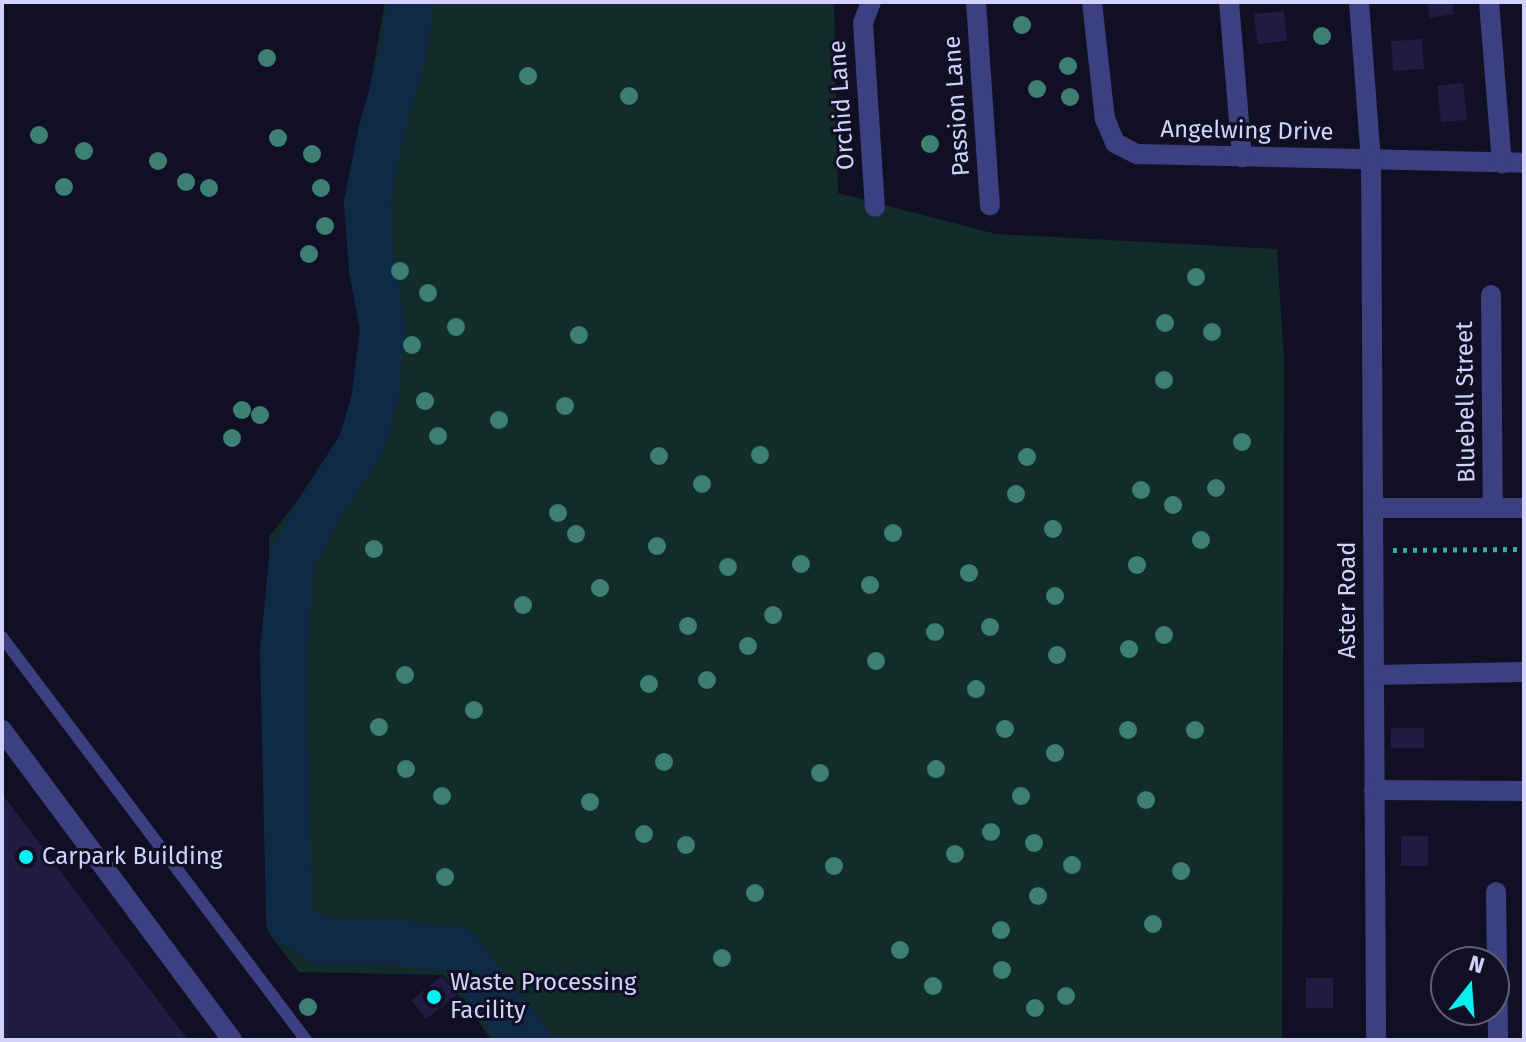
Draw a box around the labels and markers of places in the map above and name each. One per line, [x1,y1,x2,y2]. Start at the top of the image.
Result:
place label: Carpark Building [42,843,222,871]
marker: Carpark Building [17,848,35,866]
place label: Waste Processing Facility [450,969,636,1025]
marker: Waste Processing Facility [425,988,443,1006]

